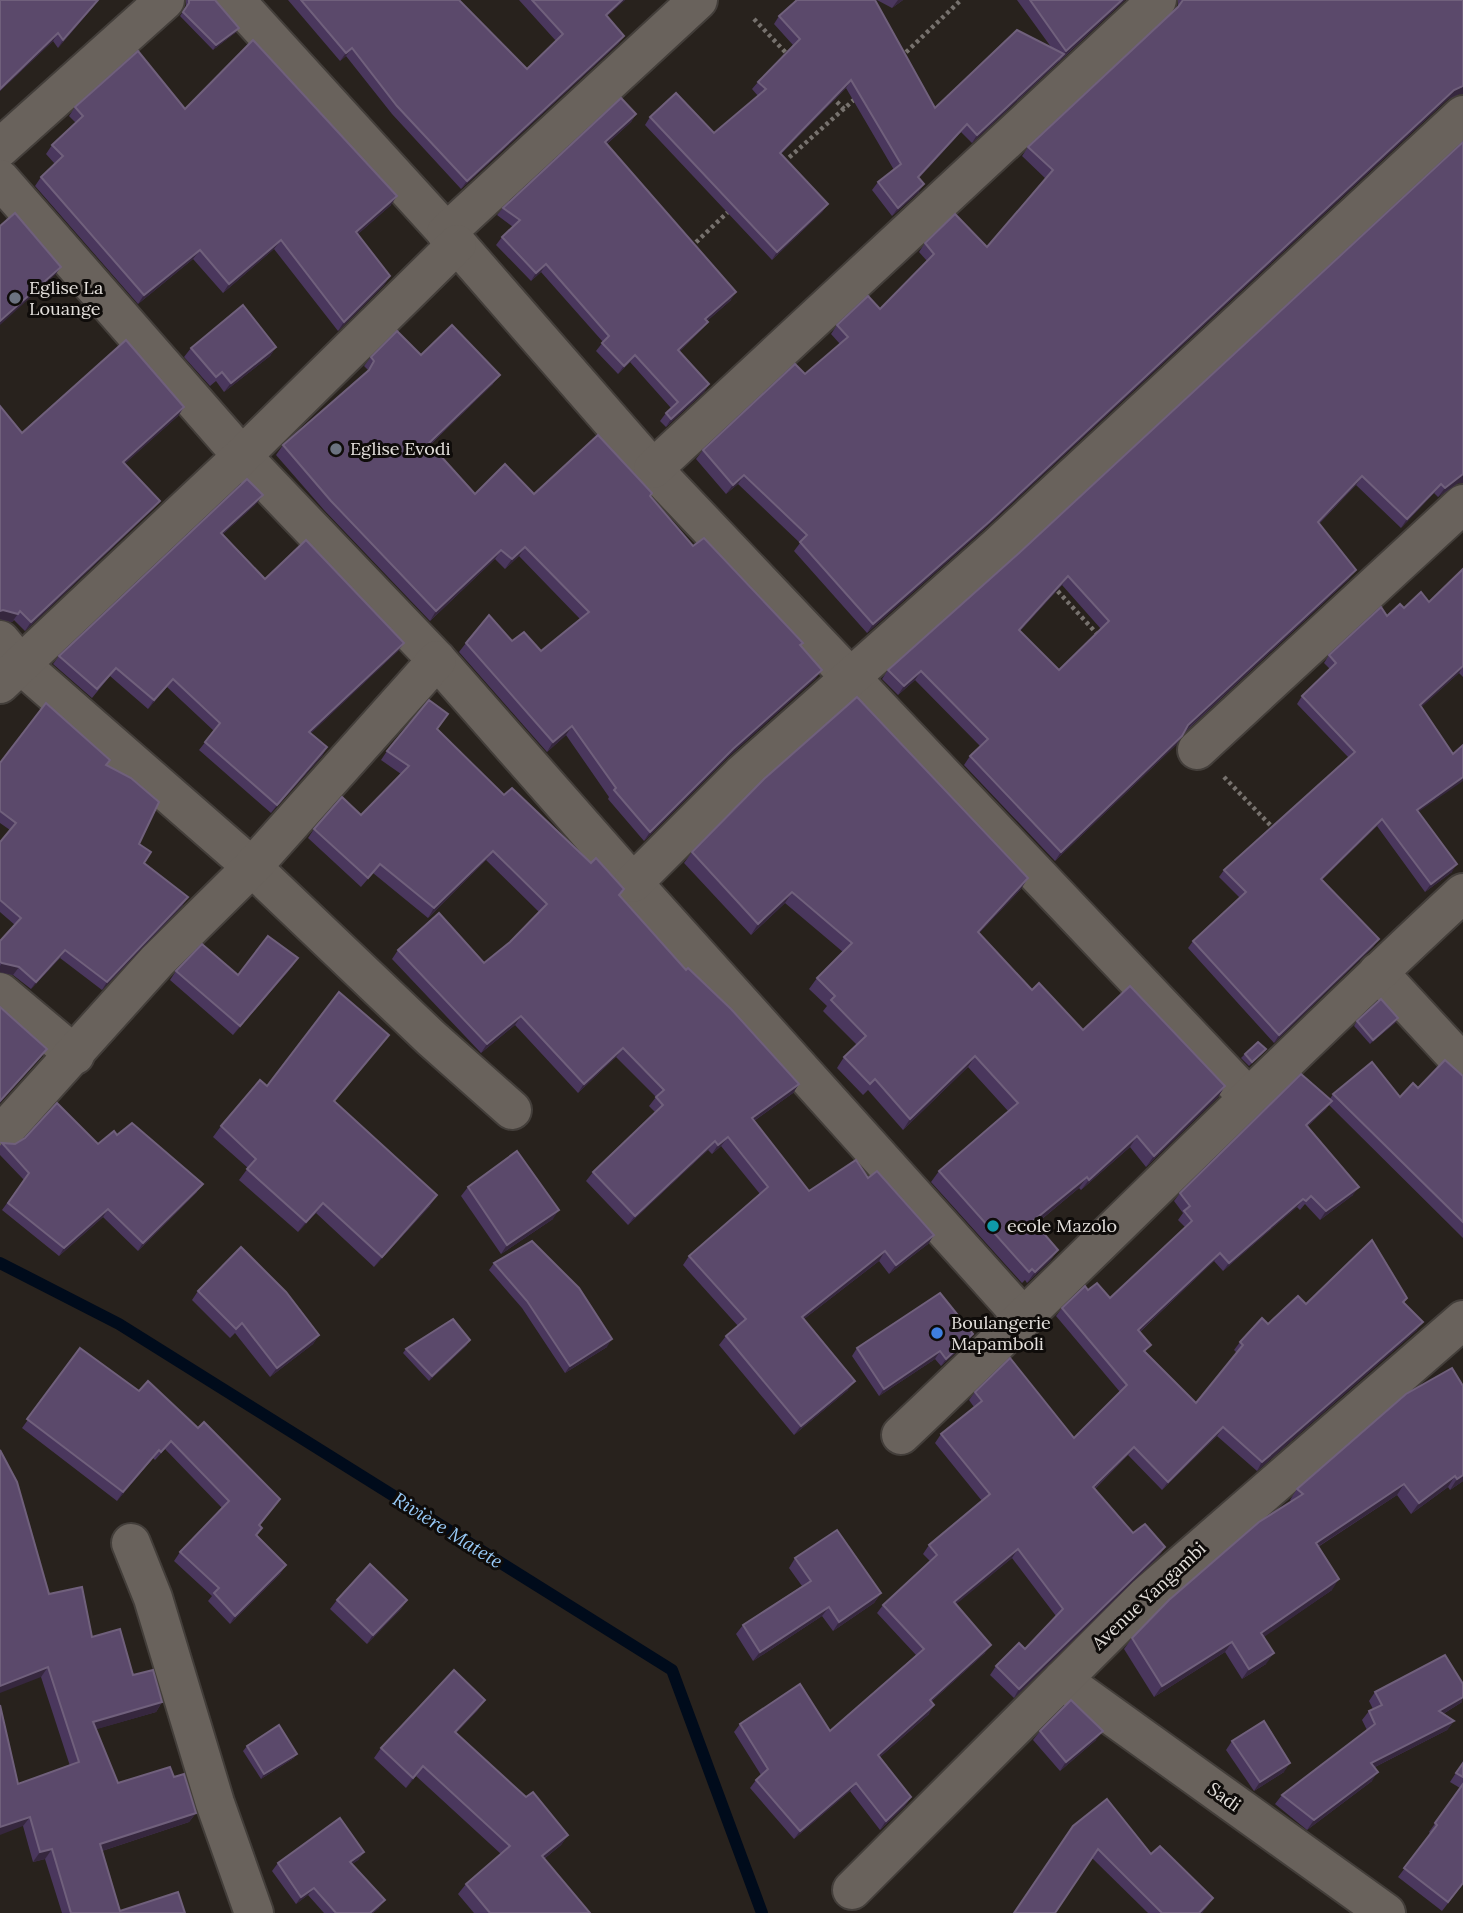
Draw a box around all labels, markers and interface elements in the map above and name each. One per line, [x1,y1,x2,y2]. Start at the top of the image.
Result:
place label: Eglise La Louange [29,276,103,320]
marker: Eglise La Louange [7,290,23,306]
place label: Eglise Evodi [350,437,451,460]
marker: Eglise Evodi [328,441,344,457]
place label: ecole Mazolo [1007,1214,1117,1237]
marker: ecole Mazolo [985,1218,1001,1234]
place label: Boulangerie Mapamboli [951,1311,1051,1355]
marker: Boulangerie Mapamboli [929,1325,945,1341]
water label: Rivière Matete [388,1487,508,1573]
street label: Avenue Yangambi [1086,1537,1210,1655]
street label: Sadi [1203,1777,1245,1816]

